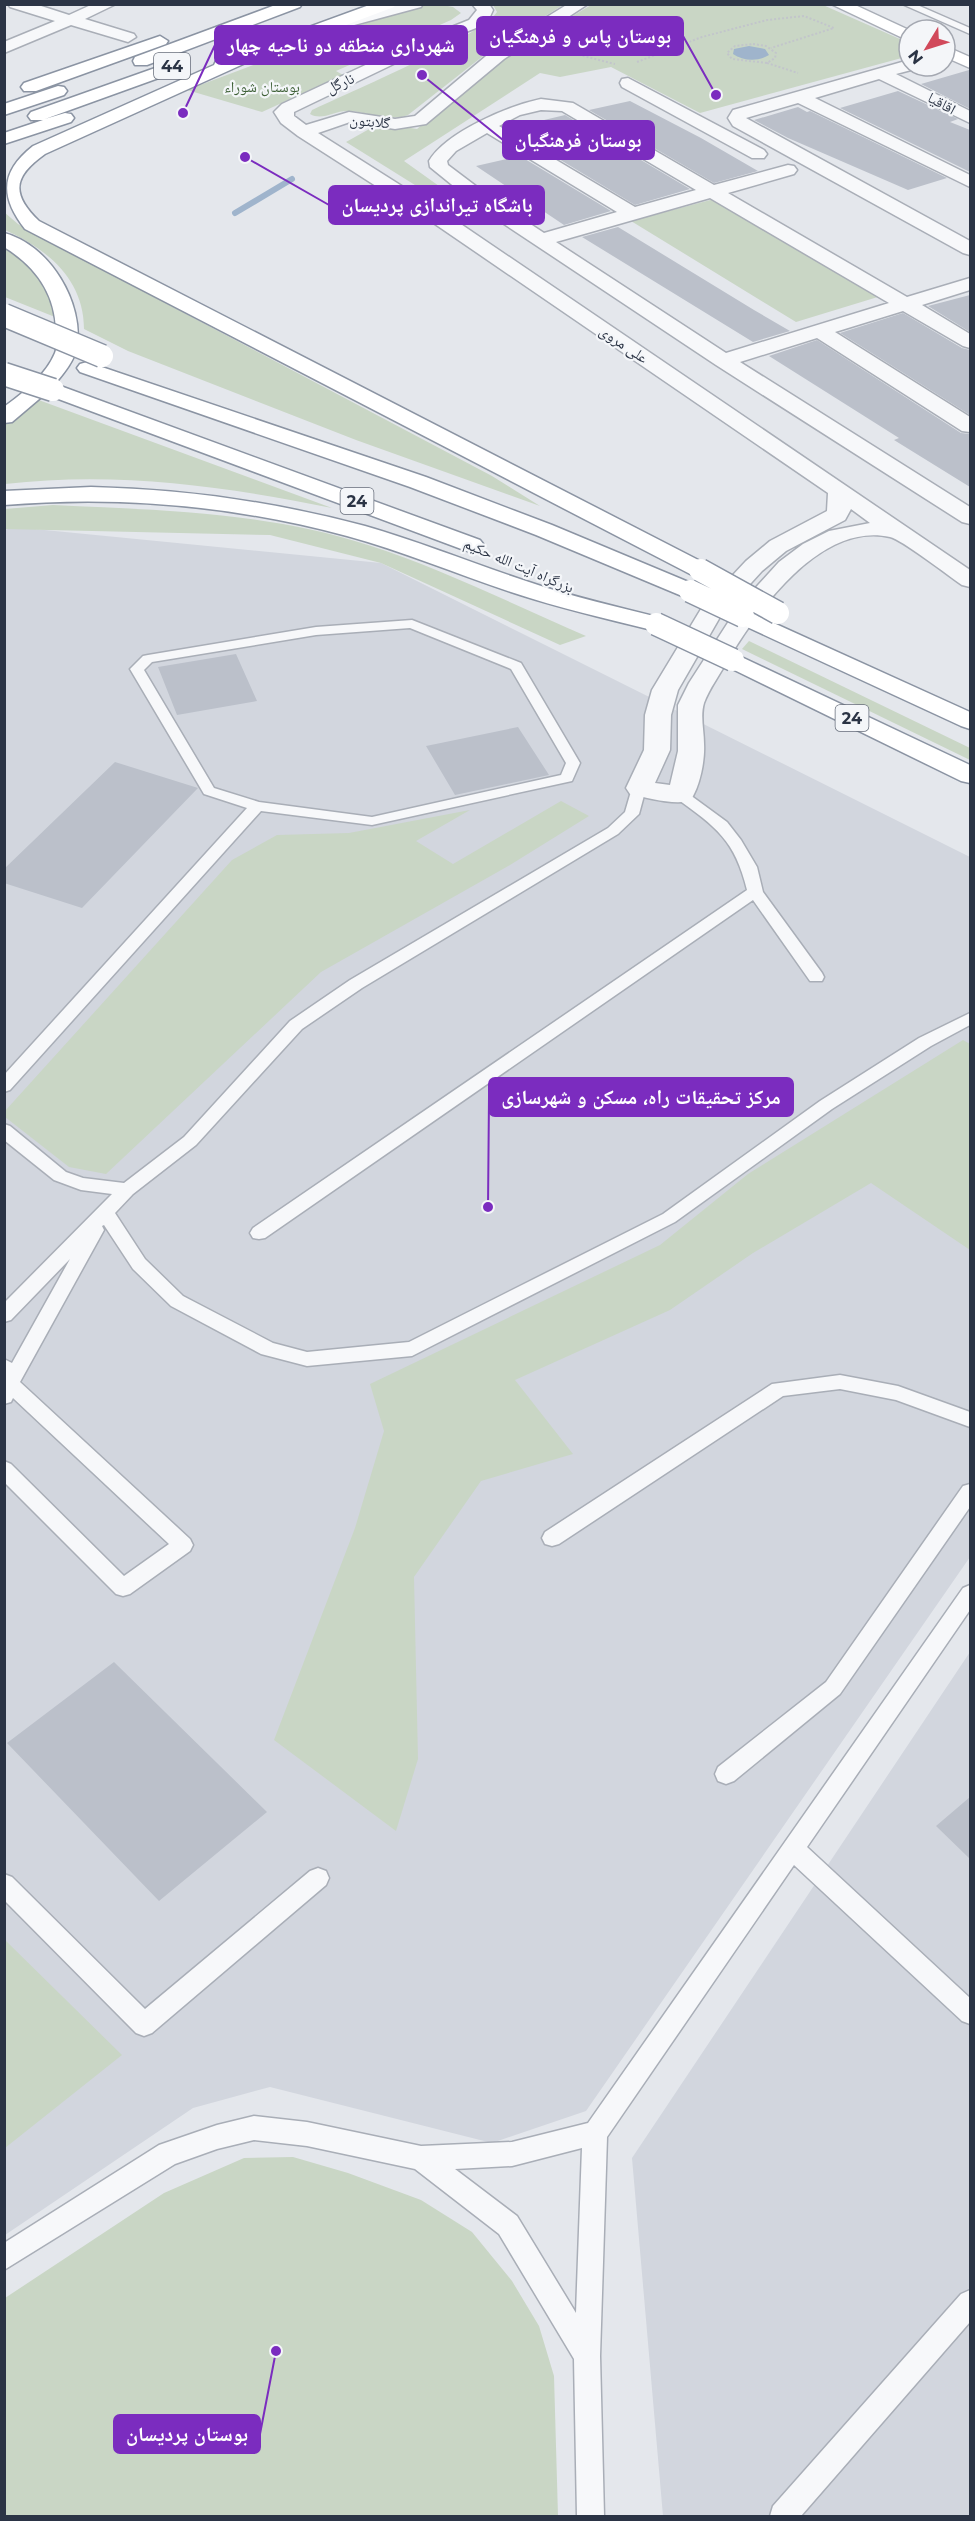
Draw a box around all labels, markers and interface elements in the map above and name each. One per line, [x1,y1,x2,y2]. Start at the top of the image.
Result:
callout: بوستان پاس و فرهنگیان [477,17,683,55]
north arrow [897,18,957,78]
text: بوستان پاس و فرهنگیان [489,24,671,48]
callout: شهرداری منطقه دو ناحیه چهار [215,26,467,64]
text: شهرداری منطقه دو ناحیه چهار [226,33,455,57]
text: N [904,46,927,68]
road number: 44 [154,53,190,79]
street label: نارگل [323,68,357,99]
park label: بوستان شوراء [224,77,300,97]
street label: اقاقیا [925,88,959,118]
street label: گلابتون [349,110,391,133]
callout: بوستان فرهنگیان [503,121,654,159]
text: بوستان فرهنگیان [515,128,641,152]
callout: باشگاه تیراندازی پردیسان [329,186,544,224]
text: باشگاه تیراندازی پردیسان [341,193,533,217]
street label: علی مروی [595,321,652,368]
road number: 24 [340,488,374,514]
street label: بزرگراه آیت الله حکیم [461,533,577,598]
road number: 24 [836,705,868,731]
callout: مرکز تحقیقات راه، مسکن و شهرسازی [489,1078,793,1116]
text: مرکز تحقیقات راه، مسکن و شهرسازی [501,1085,781,1110]
callout: بوستان پردیسان [114,2415,260,2453]
text: بوستان پردیسان [126,2422,248,2446]

